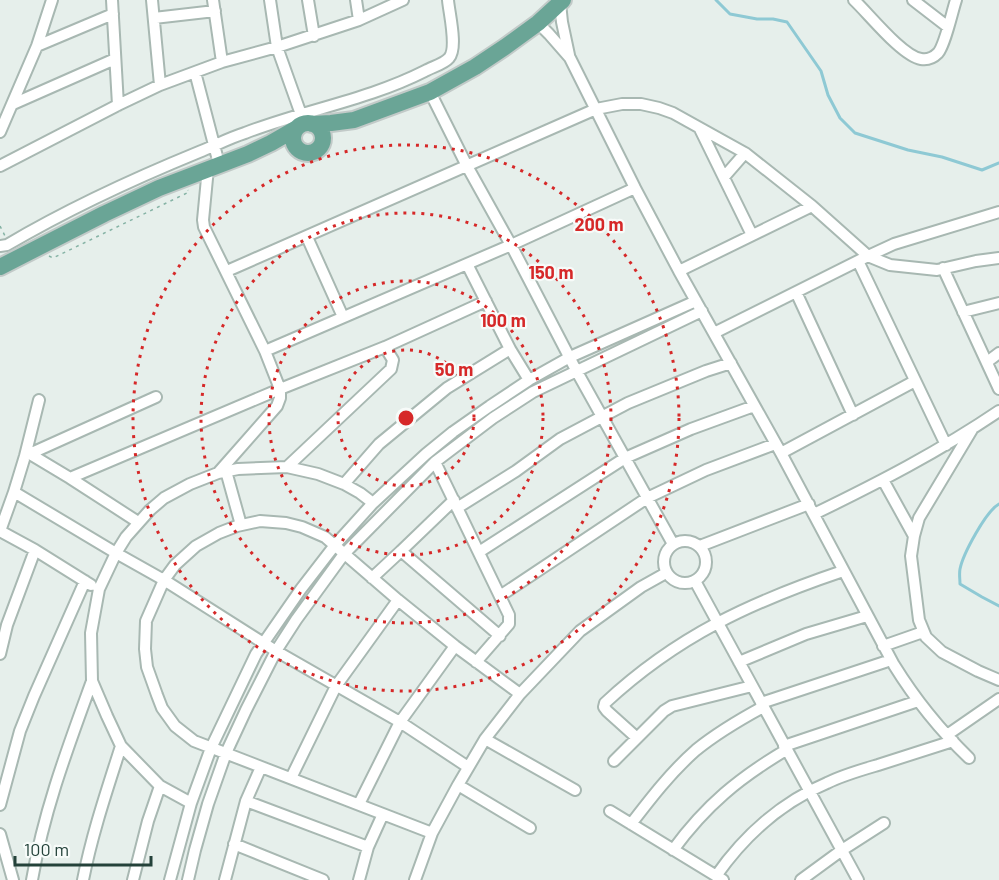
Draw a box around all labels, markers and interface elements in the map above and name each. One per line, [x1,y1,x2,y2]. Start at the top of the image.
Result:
text: 200 m [574,213,624,235]
text: 150 m [529,261,573,283]
text: 100 m [480,309,526,331]
text: 50 m [435,358,473,380]
centre of rings [396,408,416,428]
scale bar [15,829,152,867]
text: 100 m [24,838,69,860]

